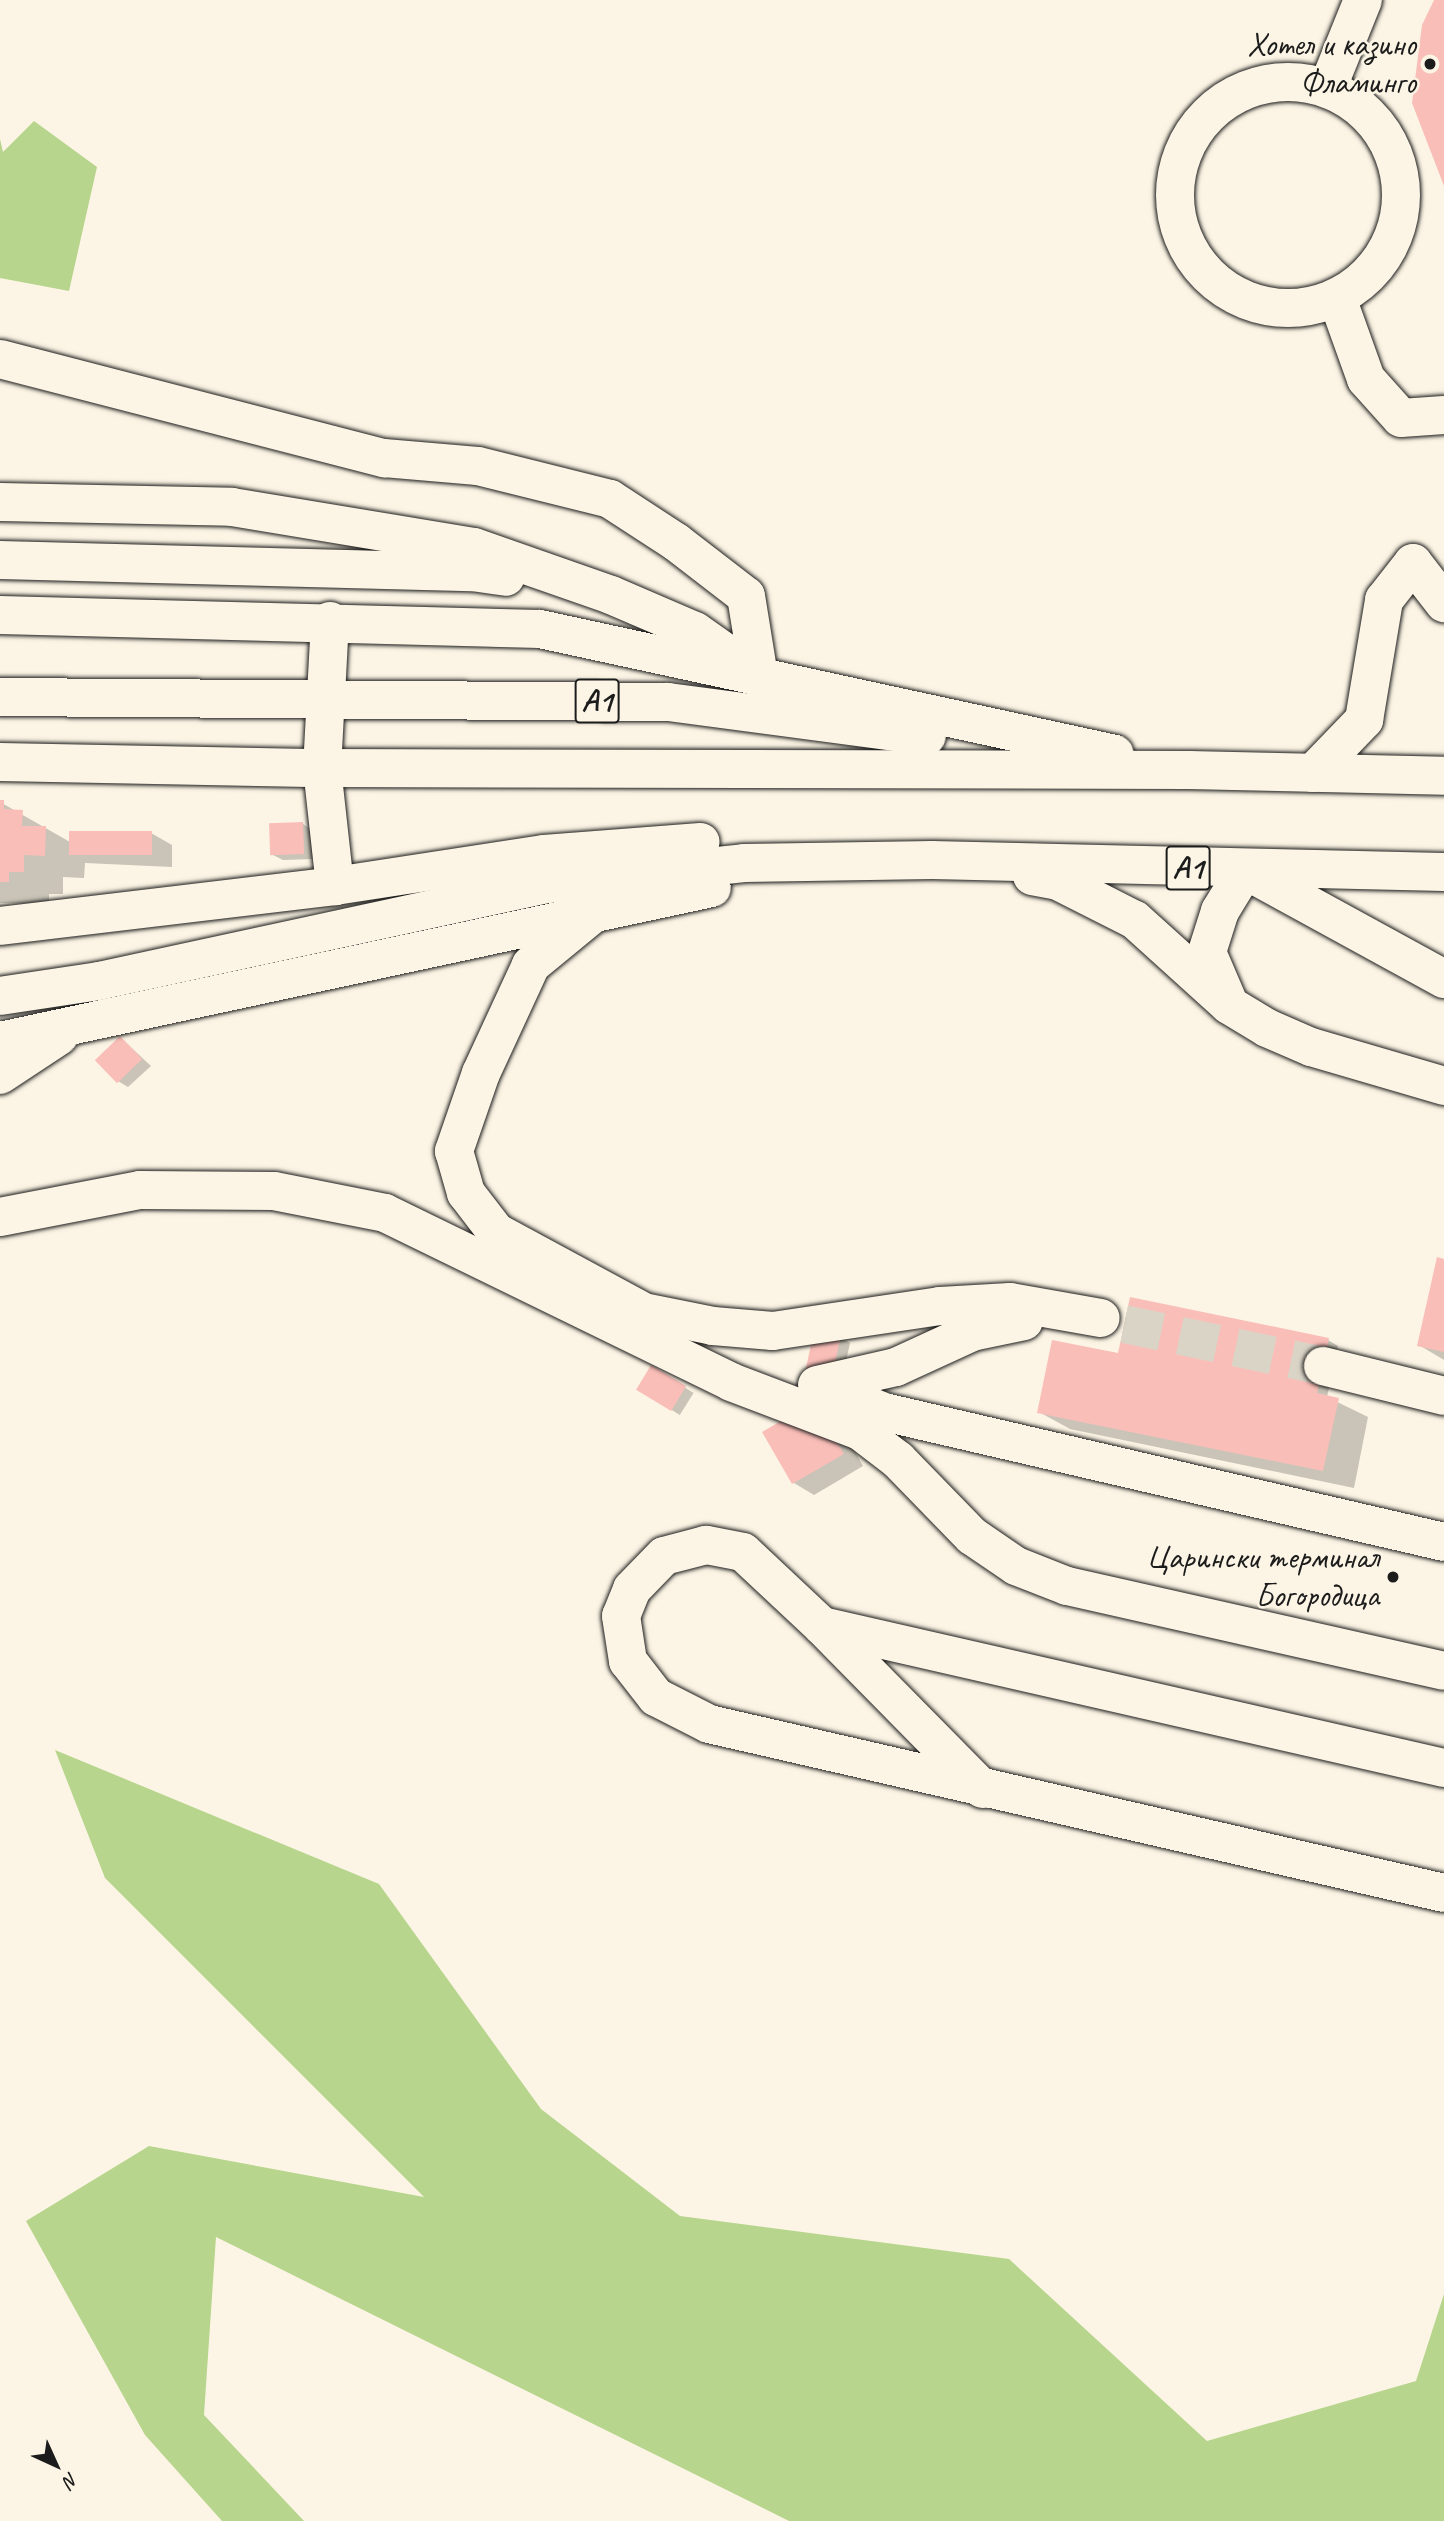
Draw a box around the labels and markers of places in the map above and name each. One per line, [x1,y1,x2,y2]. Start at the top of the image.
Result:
place label: Хотел и казино Фламинго [1245,25,1416,103]
marker: Хотел и казино Фламинго [1422,56,1438,72]
place label: Царински терминал Богородица [1150,1538,1379,1616]
marker: Царински терминал Богородица [1385,1569,1401,1585]

